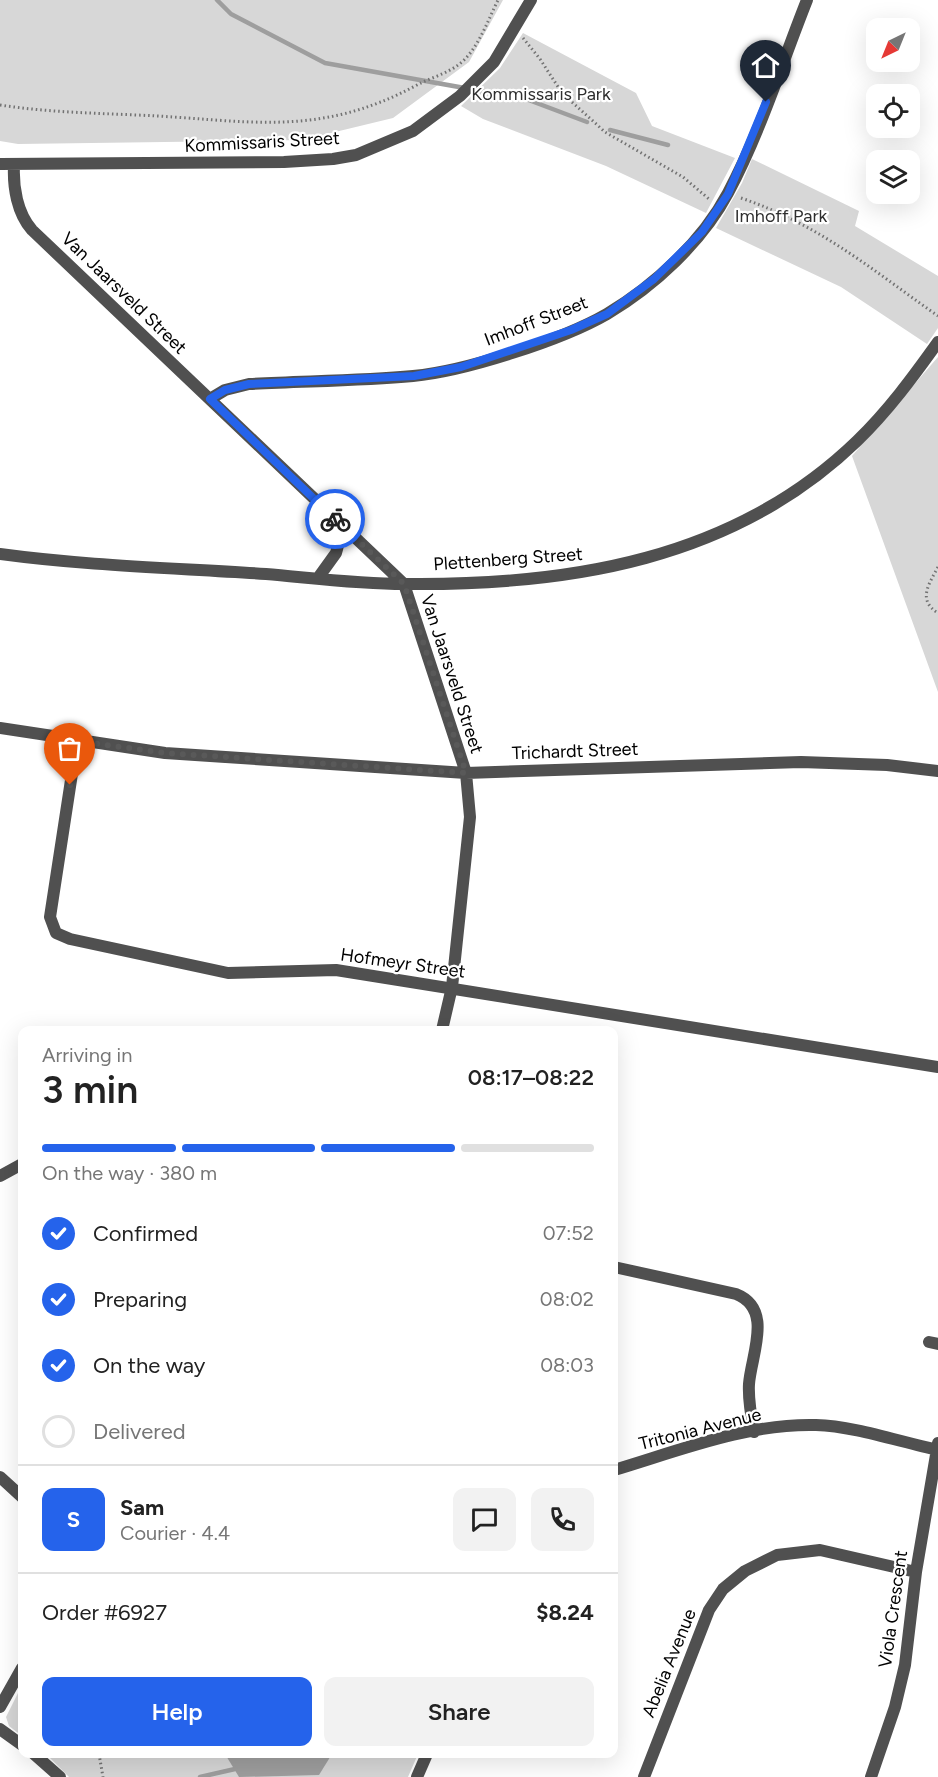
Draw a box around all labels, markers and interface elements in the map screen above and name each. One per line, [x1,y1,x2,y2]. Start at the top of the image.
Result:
north arrow [866,18,920,72]
map controls [866,18,920,204]
pin [740,40,791,102]
icon: home [749,49,782,82]
park label: Kommissaris Park [471,83,611,105]
button: locate [866,84,920,138]
street label: Kommissaris Street [184,127,340,157]
button: layers [866,150,920,204]
park label: Imhoff Park [735,205,828,227]
street label: Van Jaarsveld Street [57,227,191,359]
street label: Imhoff Street [481,291,591,351]
courier [305,489,365,549]
icon: bike [319,503,352,536]
street label: Plettenberg Street [433,543,584,575]
street label: Van Jaarsveld Street [416,592,488,756]
pin [44,723,95,785]
icon: bag [53,732,86,765]
street label: Trichardt Street [511,738,639,764]
street label: Hofmeyr Street [339,943,467,983]
text: Arriving in [42,1043,132,1067]
text: 08:17–08:22 [468,1064,594,1091]
text: 3 min [42,1066,138,1113]
text: On the way · 380 m [42,1161,217,1185]
icon: check [42,1217,75,1250]
text: Confirmed [93,1220,198,1247]
text: 07:52 [543,1221,594,1245]
icon: check [42,1283,75,1316]
text: Preparing [93,1286,187,1313]
text: 08:02 [540,1287,594,1311]
icon: check [42,1349,75,1382]
text: On the way [93,1352,205,1379]
text: 08:03 [540,1353,594,1377]
street label: Tritonia Avenue [637,1403,764,1455]
text: Delivered [93,1418,186,1445]
button: chat [453,1488,516,1551]
button: phone [531,1488,594,1551]
text: Sam [120,1494,164,1521]
text: S [67,1506,80,1533]
text: Courier · 4.4 [120,1521,230,1545]
street label: Viola Crescent [874,1549,912,1669]
text: Order #6927 [42,1599,167,1626]
text: $8.24 [536,1599,594,1626]
street label: Abelia Avenue [637,1605,701,1721]
button: Help [42,1677,312,1746]
button: Share [324,1677,594,1746]

